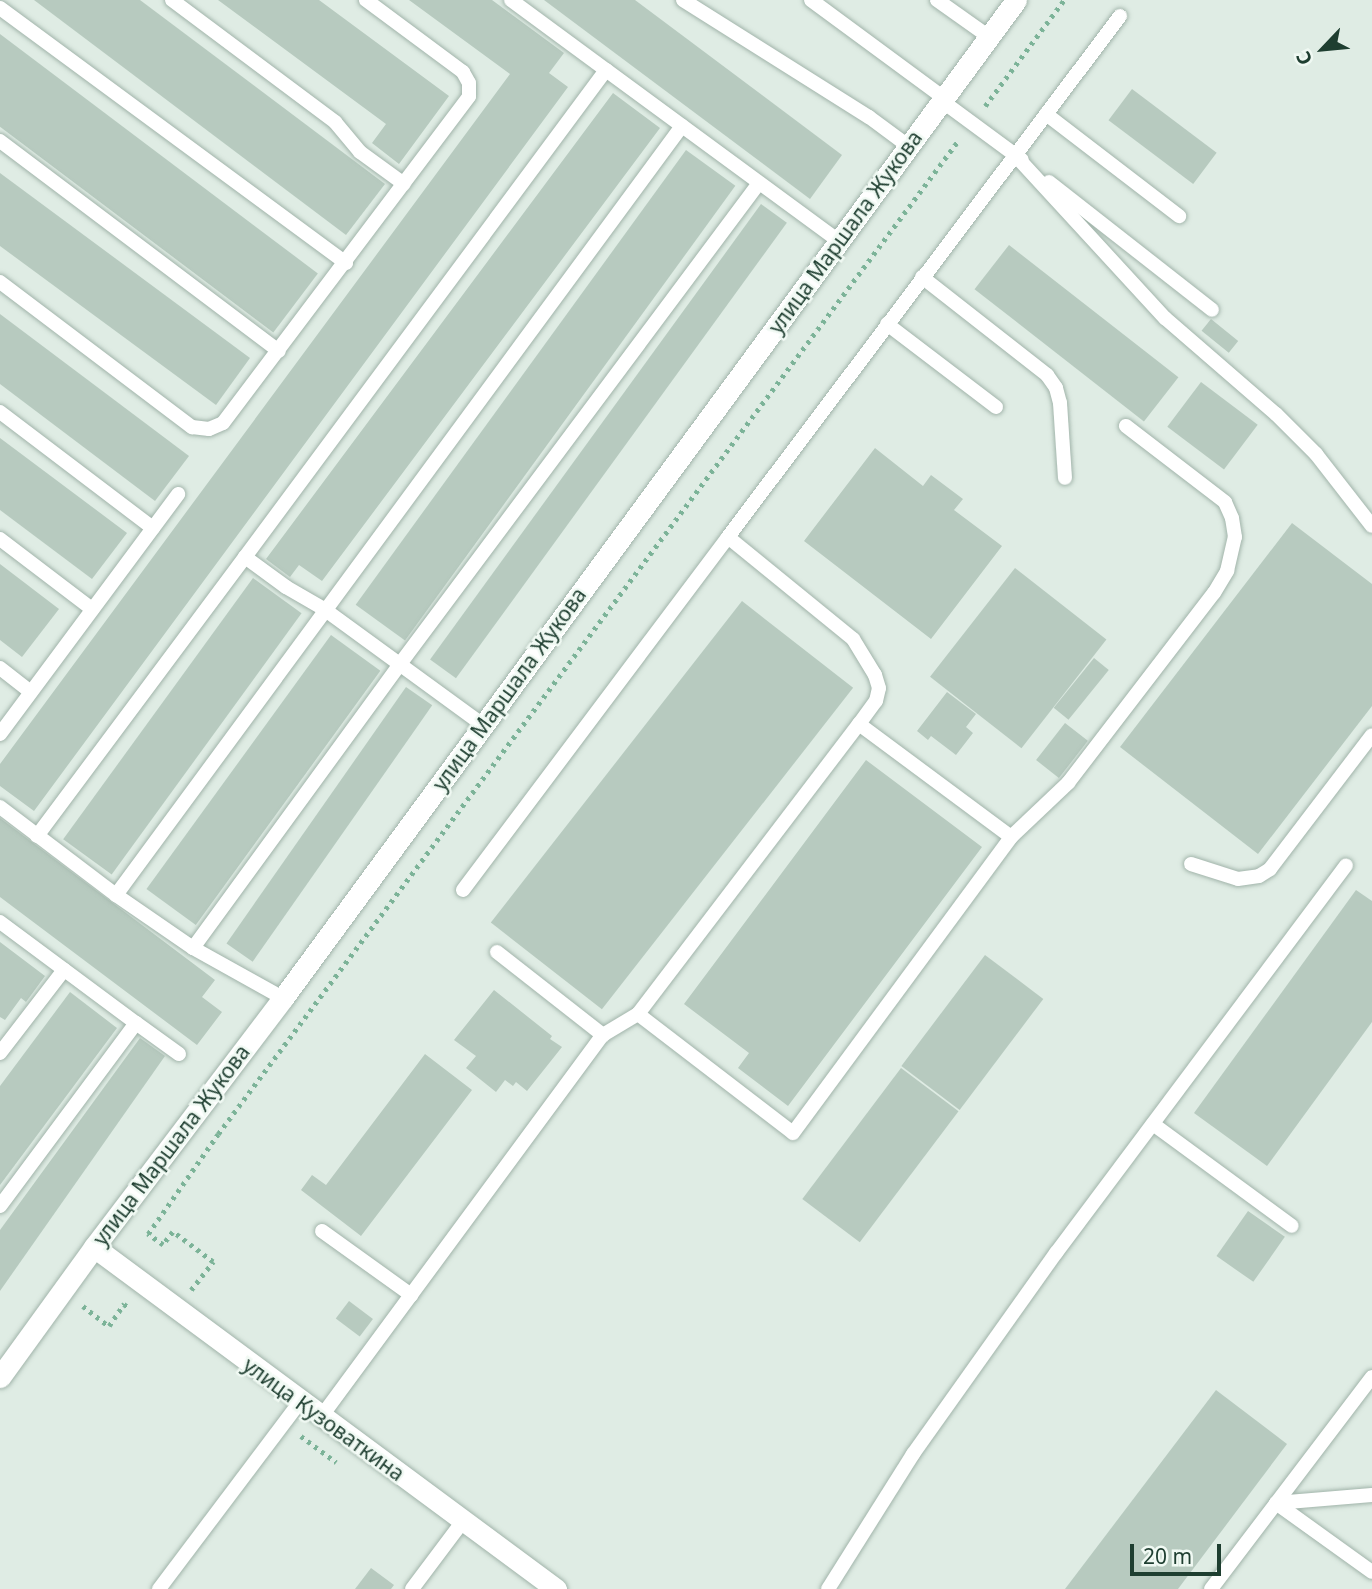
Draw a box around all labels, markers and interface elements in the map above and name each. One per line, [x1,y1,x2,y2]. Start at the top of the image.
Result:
north arrow [1288,14,1358,84]
text: С [1290,47,1319,69]
street label: улица Маршала Жукова [763,126,927,338]
street label: улица Маршала Жукова [427,583,591,795]
street label: улица Маршала Жукова [87,1040,255,1250]
street label: улица Кузоваткина [238,1352,410,1486]
scale bar [1134,1530,1225,1574]
text: 20 m [1143,1542,1192,1570]

